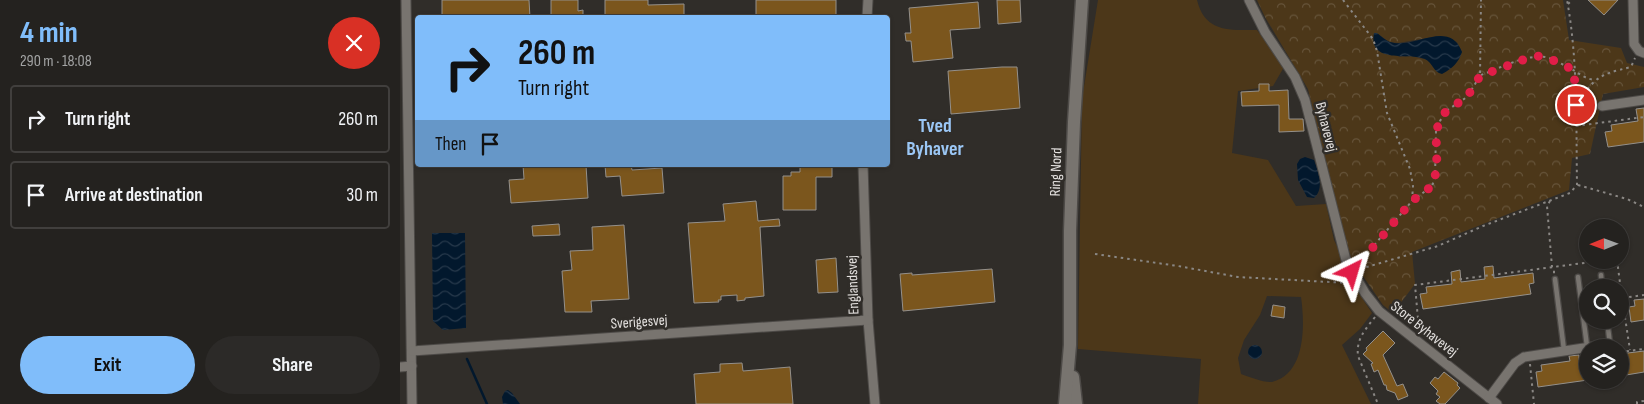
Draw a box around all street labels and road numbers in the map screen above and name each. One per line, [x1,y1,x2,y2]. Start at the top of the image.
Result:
street label: Byhavevej [1311,100,1341,154]
street label: Ring Nord [1046,147,1066,197]
street label: Englandsvej [842,255,864,315]
street label: Store Byhavevej [1387,297,1462,361]
street label: Sverigesvej [610,311,668,333]

